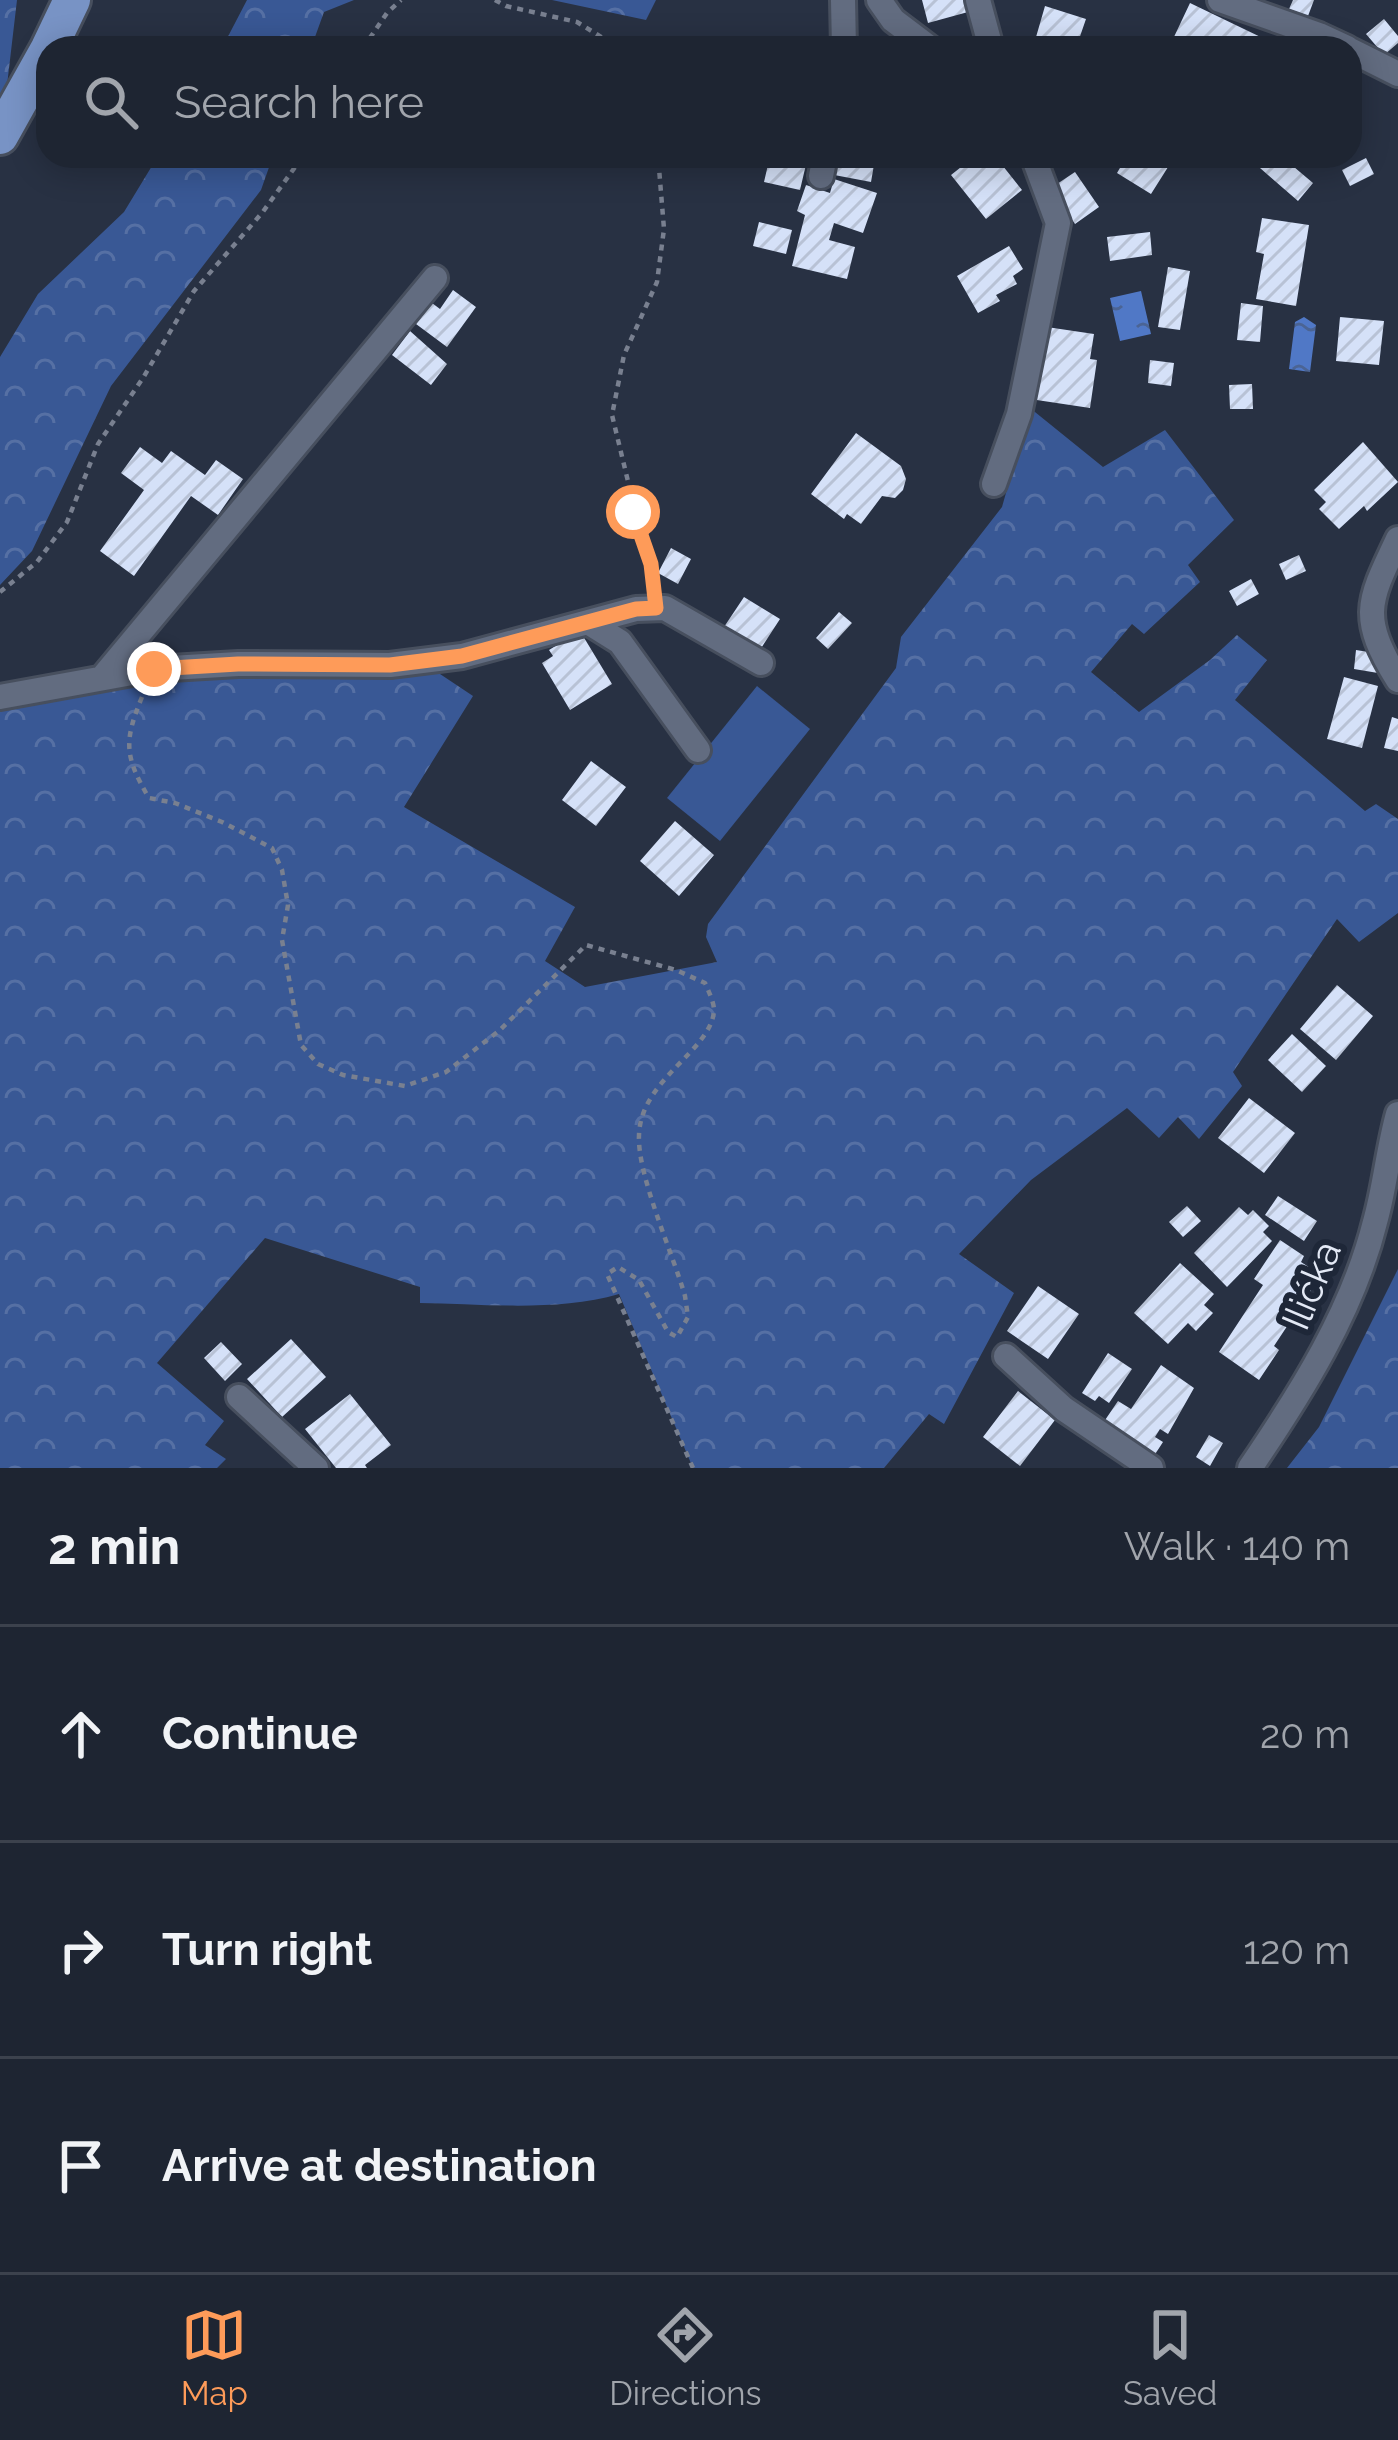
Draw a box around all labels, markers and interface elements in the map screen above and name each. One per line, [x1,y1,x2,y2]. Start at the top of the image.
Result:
search box [36,36,1362,168]
icon: search [78,69,144,135]
text: Search here [174,76,424,129]
route start [606,485,660,539]
route end [127,642,181,696]
street label: Ilićka [1272,1234,1350,1336]
text: 2 min [48,1516,180,1576]
text: Walk · 140 m [1124,1523,1350,1569]
icon: ahead [48,1701,114,1767]
text: Continue [162,1707,358,1760]
text: 20 m [1260,1711,1350,1757]
icon: right [48,1917,114,1983]
text: Turn right [162,1923,372,1976]
text: 120 m [1243,1927,1350,1973]
icon: arrive [48,2133,114,2199]
text: Arrive at destination [162,2139,597,2192]
tab: Map [181,2302,248,2413]
tab: Directions [609,2302,762,2413]
tab: Saved [1123,2302,1217,2413]

